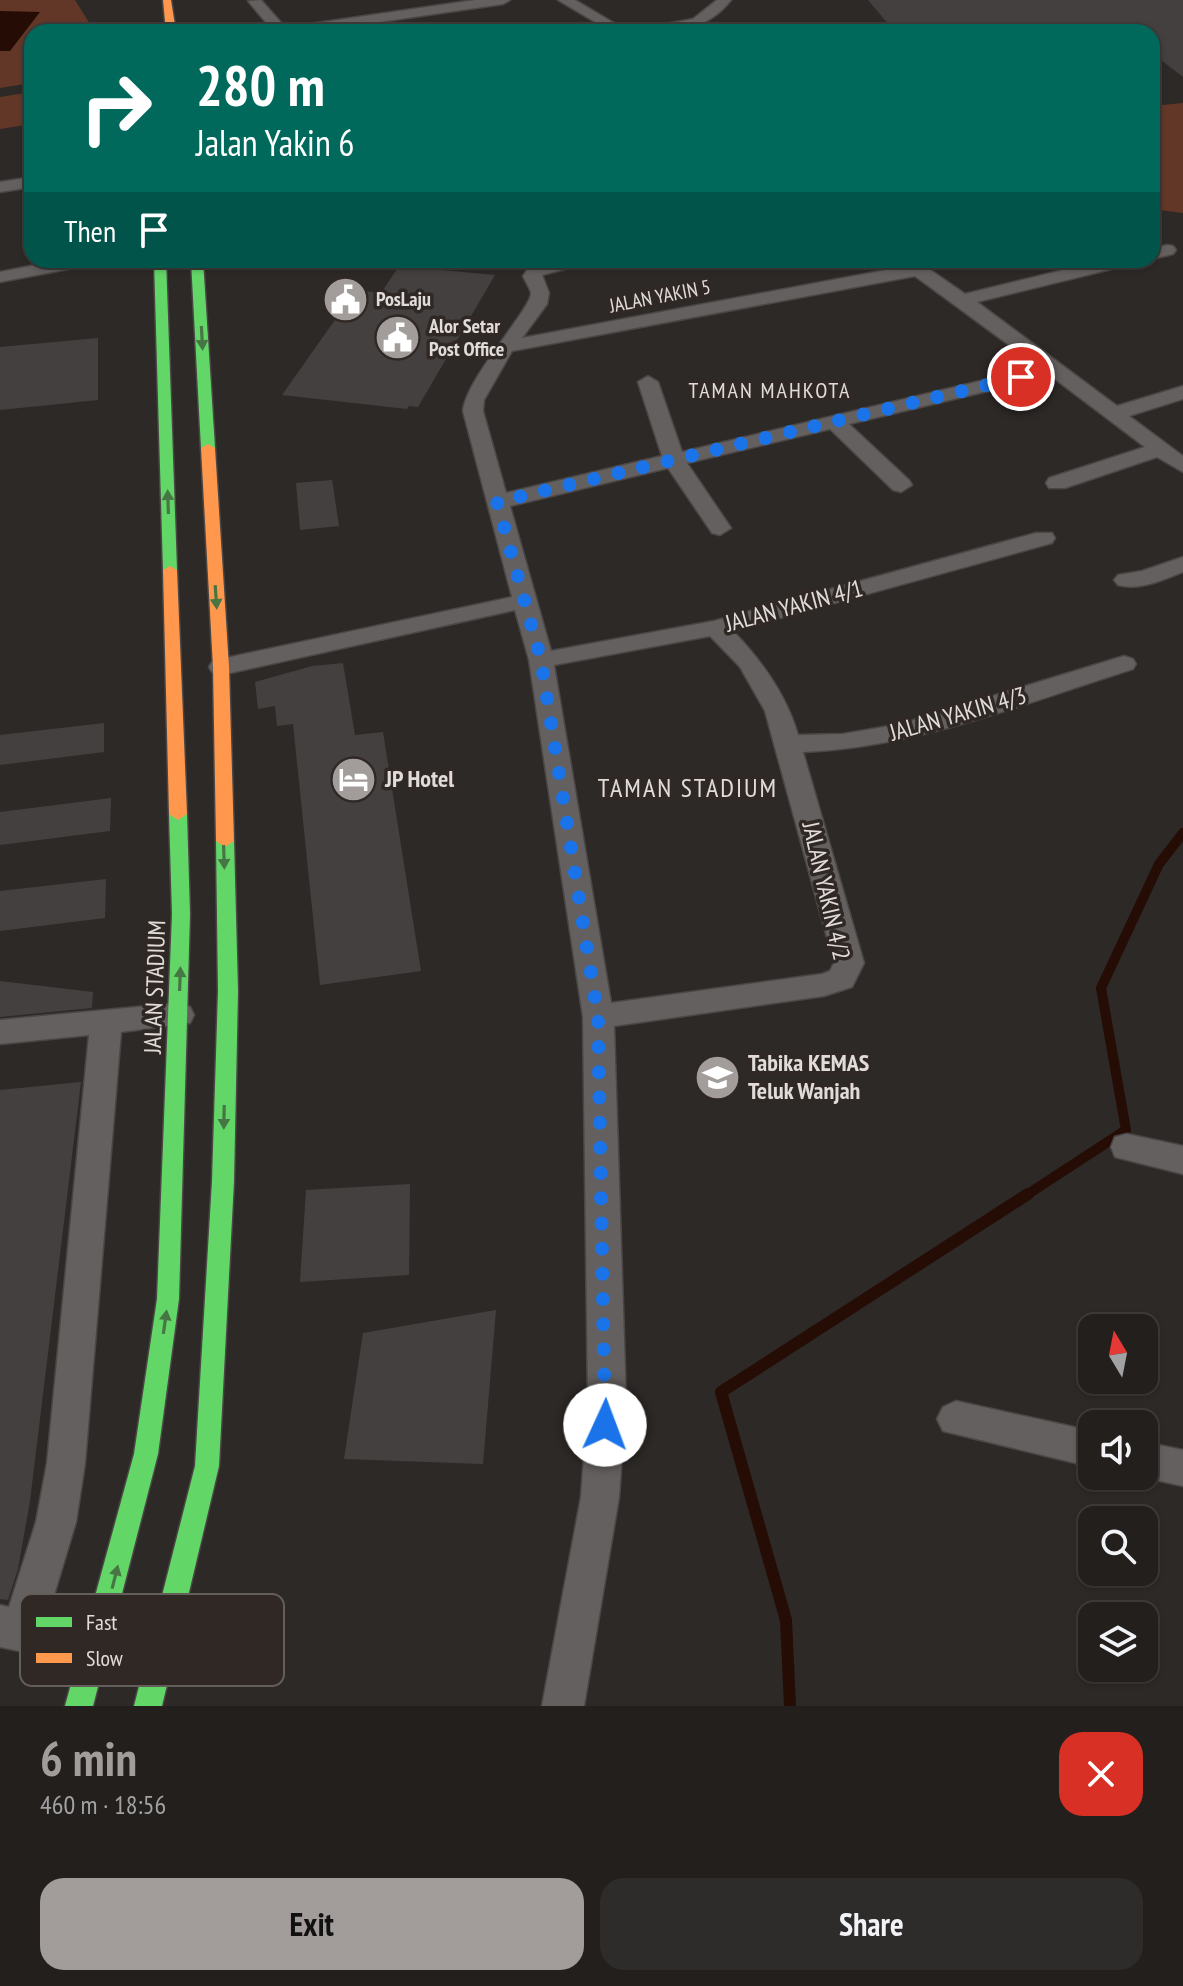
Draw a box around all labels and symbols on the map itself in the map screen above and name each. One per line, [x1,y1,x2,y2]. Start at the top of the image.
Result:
street label: JALAN YAKIN 5 [606,273,713,319]
public building icon: PosLaju [321,275,369,323]
place label: PosLaju [376,286,431,312]
public building icon: Alor Setar Post Office [374,313,422,361]
place label: Alor Setar Post Office [428,313,504,362]
one-way arrow [195,326,208,351]
pin [987,343,1055,411]
district label: TAMAN MAHKOTA [689,376,851,404]
one-way arrow [162,489,175,514]
street label: JALAN YAKIN 4/1 [721,572,866,639]
one-way arrow [210,585,223,610]
street label: JALAN YAKIN 4/3 [885,679,1030,748]
hotel icon: JP Hotel [330,755,378,803]
place label: JP Hotel [384,763,454,794]
district label: TAMAN STADIUM [598,771,778,804]
street label: JALAN YAKIN 4/2 [795,818,857,963]
one-way arrow [218,845,231,870]
street label: JALAN STADIUM [137,920,172,1055]
one-way arrow [173,966,186,991]
place label: Tabika KEMAS Teluk Wanjah [748,1047,869,1106]
school or university icon: Tabika KEMAS Teluk Wanjah [693,1053,741,1101]
one-way arrow [218,1105,231,1130]
one-way arrow [158,1309,171,1334]
north arrow [1078,1314,1158,1394]
position arrow [563,1383,647,1467]
one-way arrow [109,1564,121,1589]
legend [20,1594,284,1686]
text: Fast [86,1608,117,1636]
text: Slow [86,1644,123,1672]

